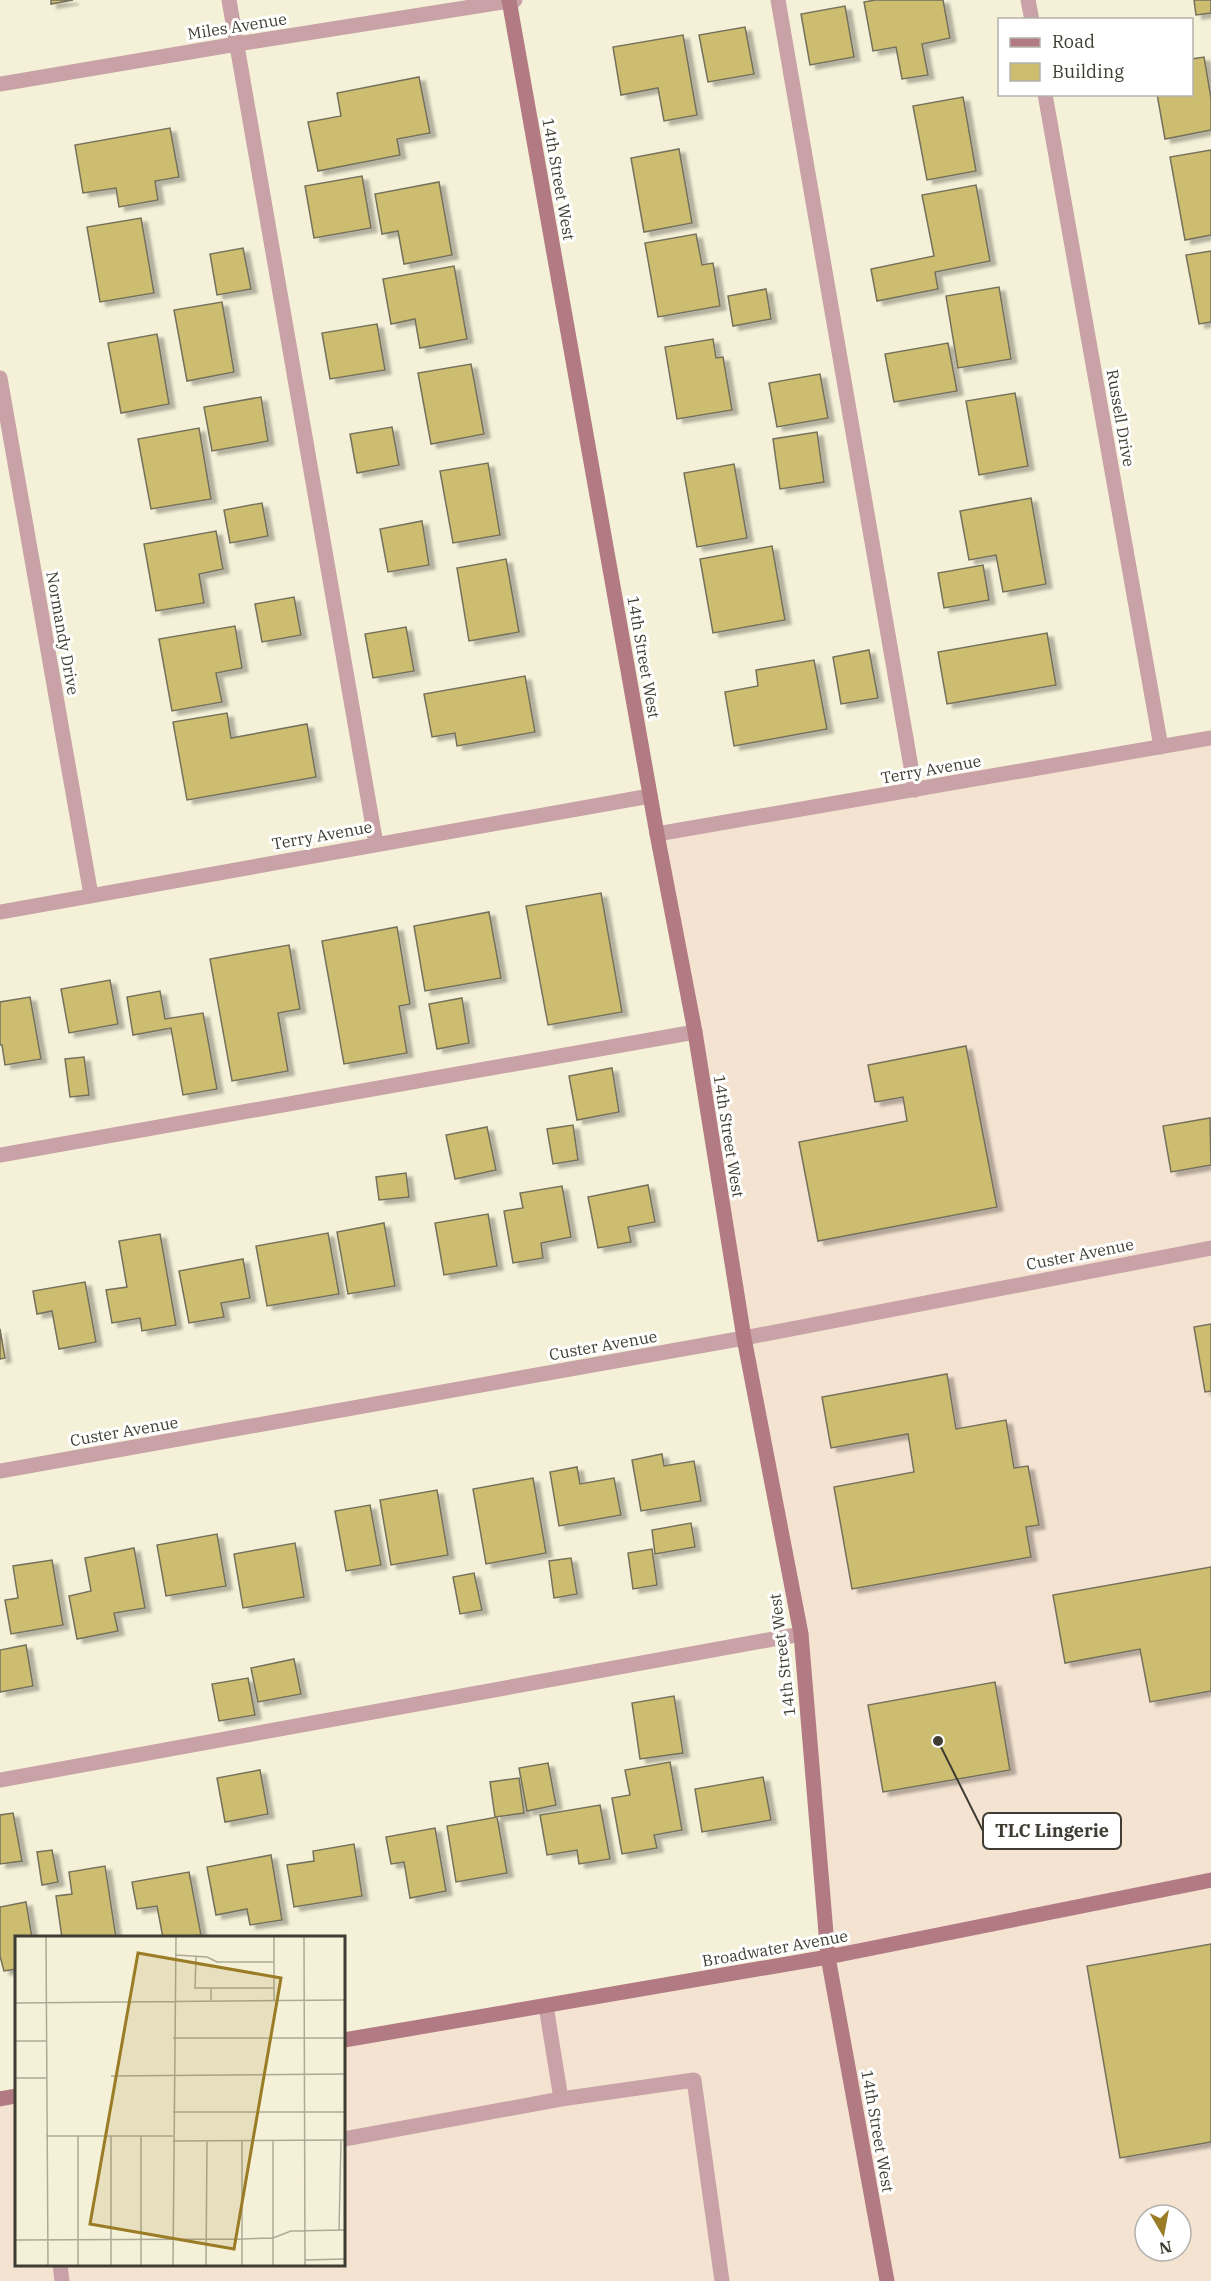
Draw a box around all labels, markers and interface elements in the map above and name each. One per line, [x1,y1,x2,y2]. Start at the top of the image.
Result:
street label: Miles Avenue [186,8,288,44]
legend [998,18,1193,96]
text: Road [1052,30,1095,53]
text: Building [1052,60,1124,83]
street label: 14th Street West [538,116,580,242]
street label: Russell Drive [1103,368,1139,468]
street label: Normandy Drive [42,570,84,696]
street label: 14th Street West [623,594,665,720]
street label: Terry Avenue [879,750,983,788]
street label: Terry Avenue [270,816,374,854]
street label: 14th Street West [709,1073,749,1199]
street label: Custer Avenue [1024,1234,1136,1274]
street label: Custer Avenue [547,1326,659,1364]
street label: Custer Avenue [68,1412,180,1450]
street label: 14th Street West [764,1592,799,1718]
callout: TLC Lingerie [983,1813,1121,1849]
text: TLC Lingerie [995,1819,1109,1842]
street label: Broadwater Avenue [701,1925,849,1971]
inset map [15,1936,345,2266]
street label: 14th Street West [857,2068,899,2194]
north arrow [1133,2203,1193,2263]
text: N [1158,2237,1174,2259]

